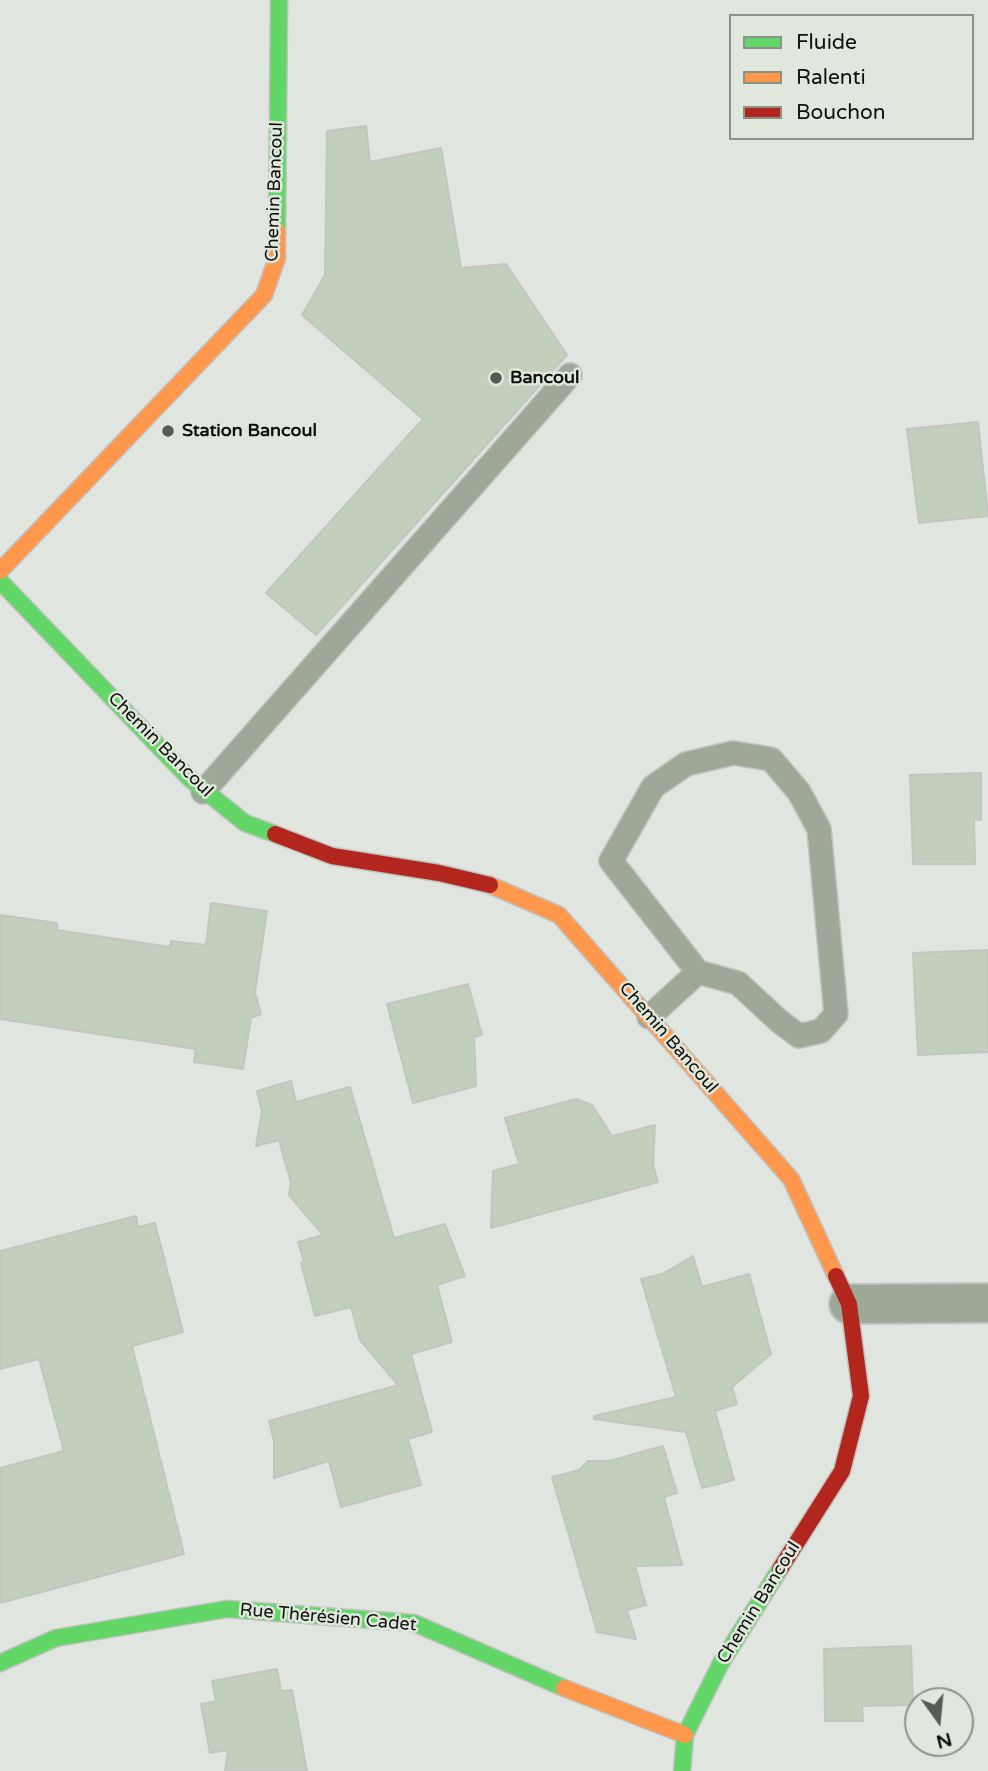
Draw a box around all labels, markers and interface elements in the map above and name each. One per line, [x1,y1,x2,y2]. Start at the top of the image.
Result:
legend [729,14,974,140]
text: Fluide [796,30,857,55]
text: Ralenti [796,65,866,90]
text: Bouchon [796,100,886,125]
street label: Chemin Bancoul [262,122,288,262]
place label: Bancoul [510,367,579,389]
marker: Bancoul [488,370,504,386]
place label: Station Bancoul [182,420,317,442]
marker: Station Bancoul [160,423,176,439]
street label: Chemin Bancoul [103,688,217,802]
street label: Chemin Bancoul [614,978,722,1098]
street label: Chemin Bancoul [713,1538,805,1668]
street label: Rue Thérésien Cadet [239,1600,417,1636]
north arrow [904,1687,974,1757]
text: N [934,1728,954,1753]

